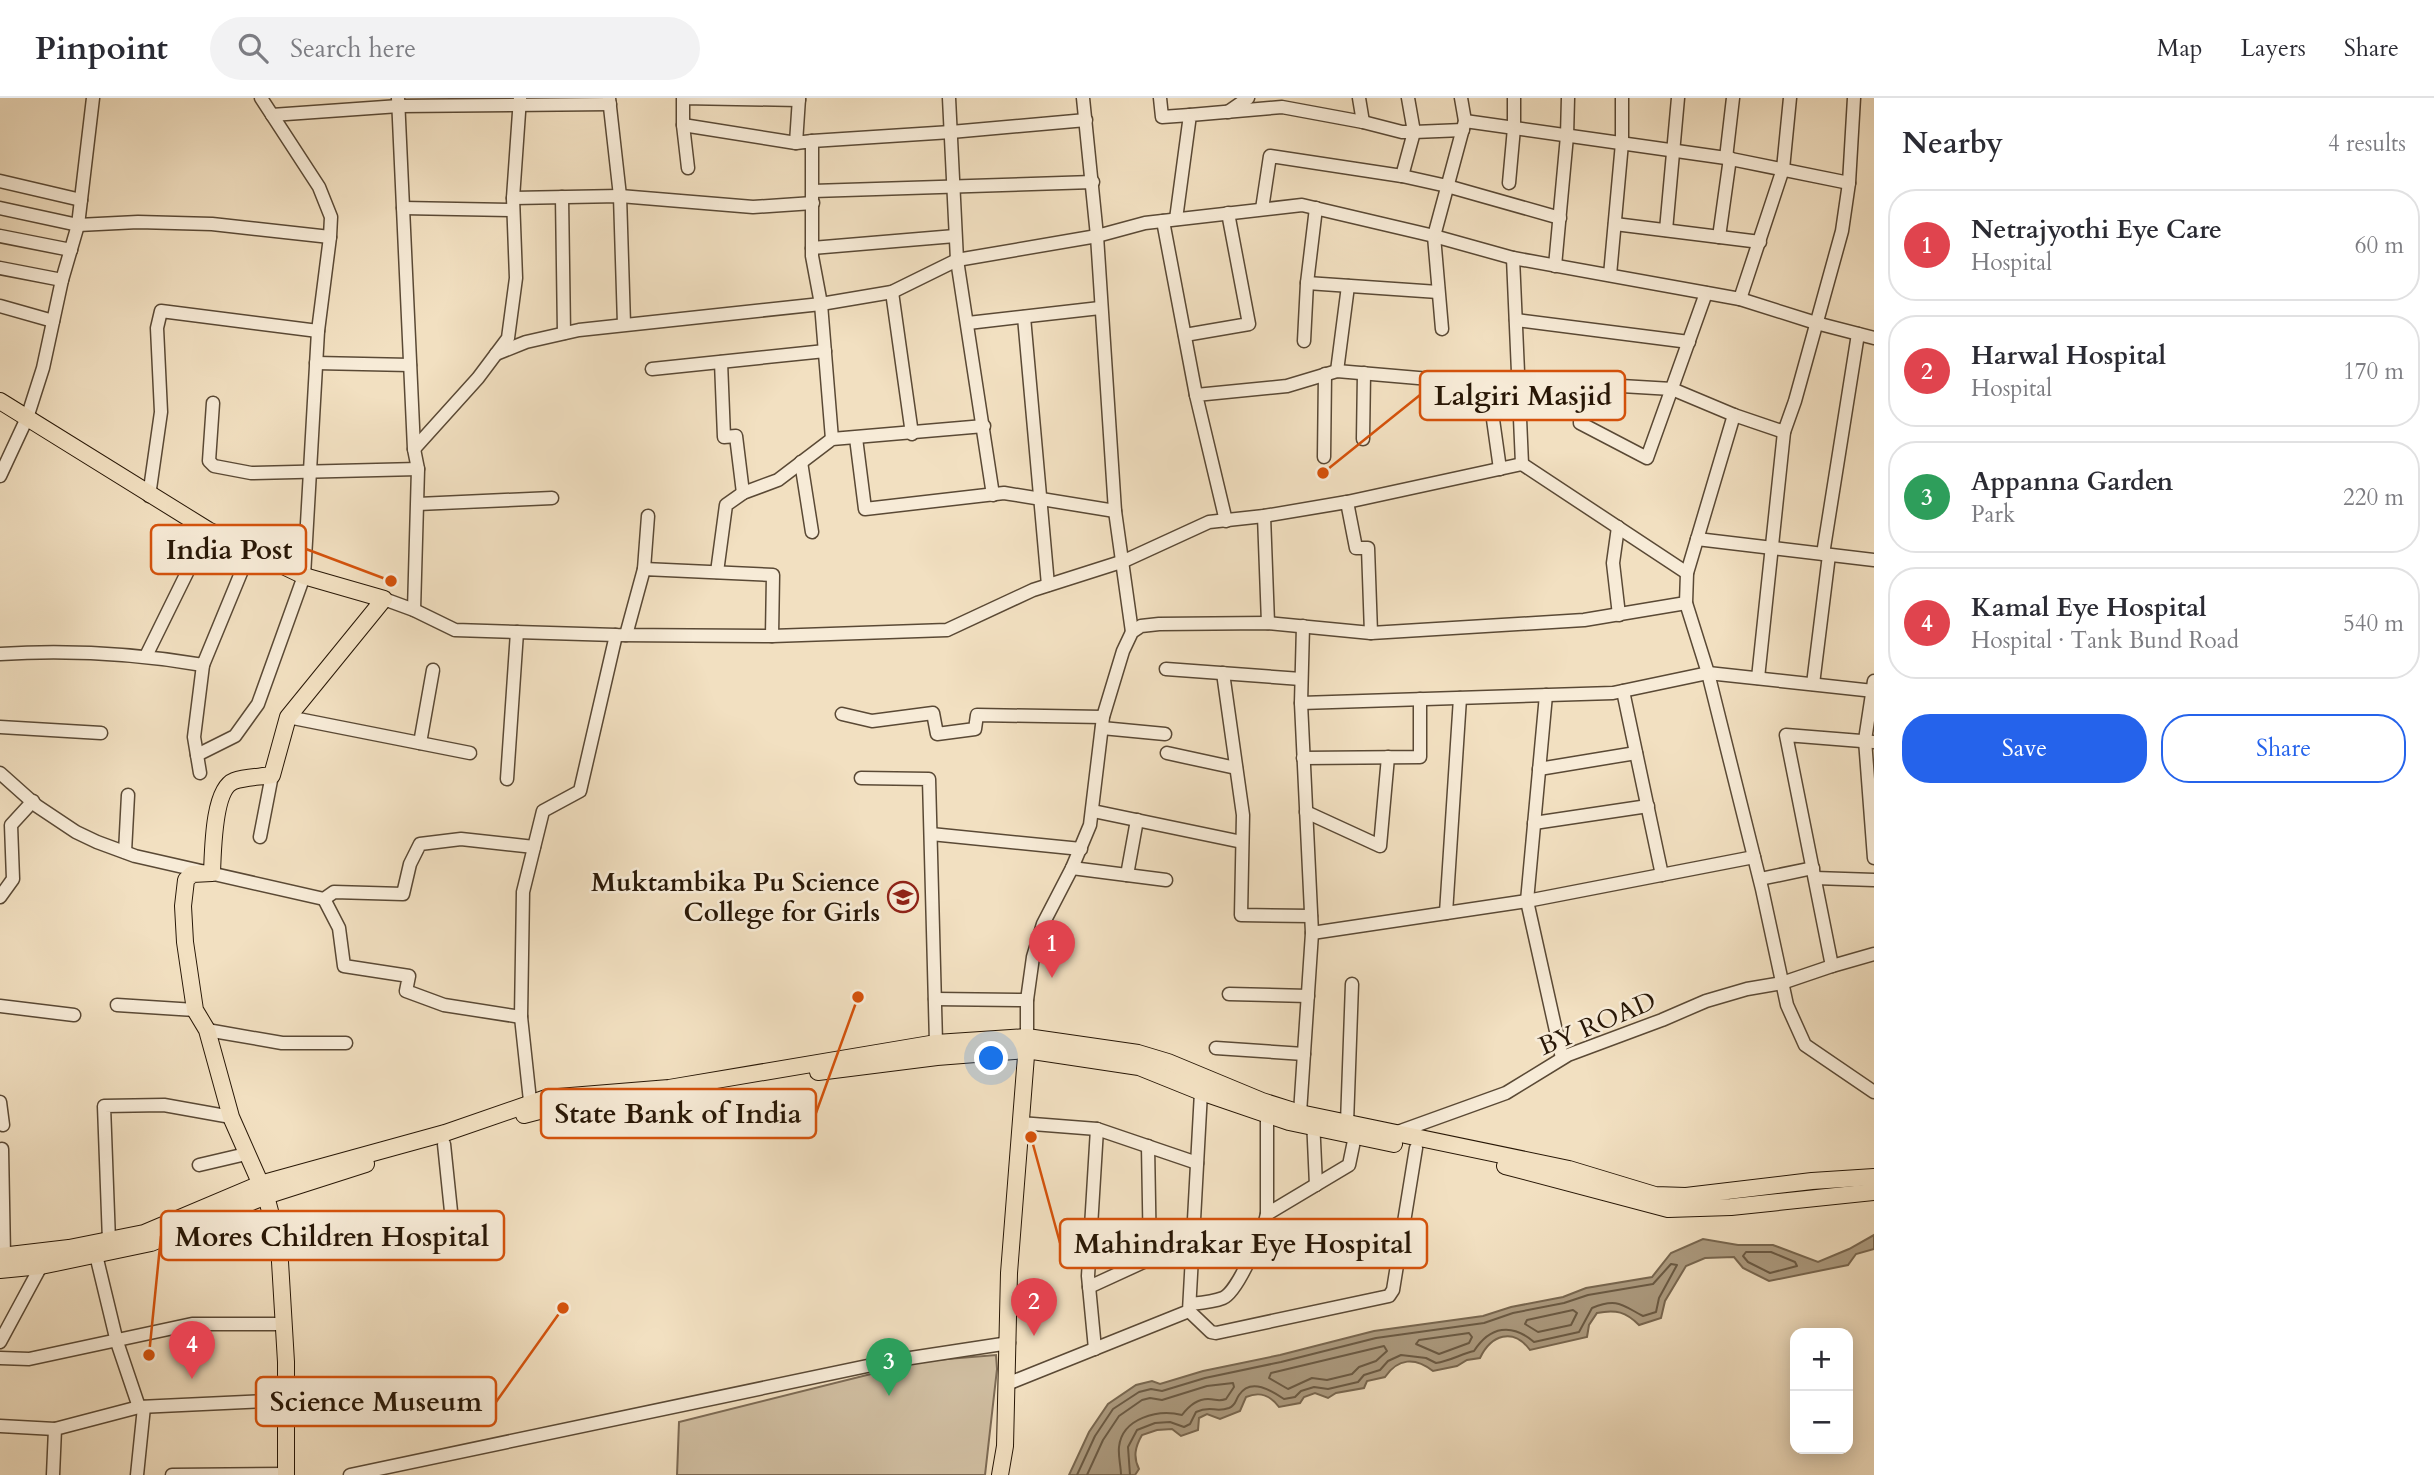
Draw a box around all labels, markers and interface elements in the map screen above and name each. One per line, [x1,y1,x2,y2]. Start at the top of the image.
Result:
search box [210,17,700,80]
text: Pinpoint [35,26,168,71]
icon: search [234,29,272,67]
text: Search here [290,31,416,66]
text: Map [2157,32,2203,65]
text: Layers [2241,32,2306,65]
text: Share [2344,32,2399,65]
text: Nearby [1902,123,2003,164]
text: 4 results [2328,128,2406,159]
text: Netrajyothi Eye Care [1971,212,2222,247]
text: 1 [1921,230,1933,261]
text: 60 m [2355,230,2404,261]
text: Hospital [1971,247,2052,278]
text: Harwal Hospital [1971,338,2166,373]
text: 2 [1921,356,1933,387]
text: 170 m [2343,356,2404,387]
callout: Lalgiri Masjid [1420,371,1625,420]
text: Hospital [1971,373,2052,404]
text: Lalgiri Masjid [1434,377,1612,415]
text: Appanna Garden [1971,464,2173,499]
text: 3 [1921,482,1933,513]
text: 220 m [2343,482,2404,513]
text: Park [1971,499,2015,530]
callout: India Post [151,525,306,574]
text: India Post [166,531,292,569]
text: Kamal Eye Hospital [1971,590,2207,625]
text: 4 [1921,608,1933,639]
text: 540 m [2343,608,2404,639]
text: Hospital · Tank Bund Road [1971,625,2239,656]
button: Save [1902,714,2147,783]
button: Share [2161,714,2406,783]
place label: Muktambika Pu Science College for Girls [591,865,880,930]
school or university icon: Muktambika Pu Science College for Girls [886,880,920,914]
pin: 1 [1029,920,1075,978]
street label: BY ROAD [1533,983,1661,1064]
your location [974,1041,1008,1075]
callout: State Bank of India [541,1089,816,1138]
text: State Bank of India [554,1095,802,1133]
callout: Mores Children Hospital [161,1211,504,1260]
text: Mores Children Hospital [175,1218,489,1256]
callout: Mahindrakar Eye Hospital [1060,1219,1427,1268]
text: Mahindrakar Eye Hospital [1074,1225,1412,1263]
pin: 2 [1011,1278,1057,1336]
pin: 4 [169,1321,215,1379]
map controls [1790,1328,1853,1454]
button: + [1790,1328,1853,1391]
pin: 3 [866,1338,912,1396]
callout: Science Museum [256,1377,496,1426]
text: Science Museum [270,1383,483,1421]
button: − [1790,1391,1853,1454]

